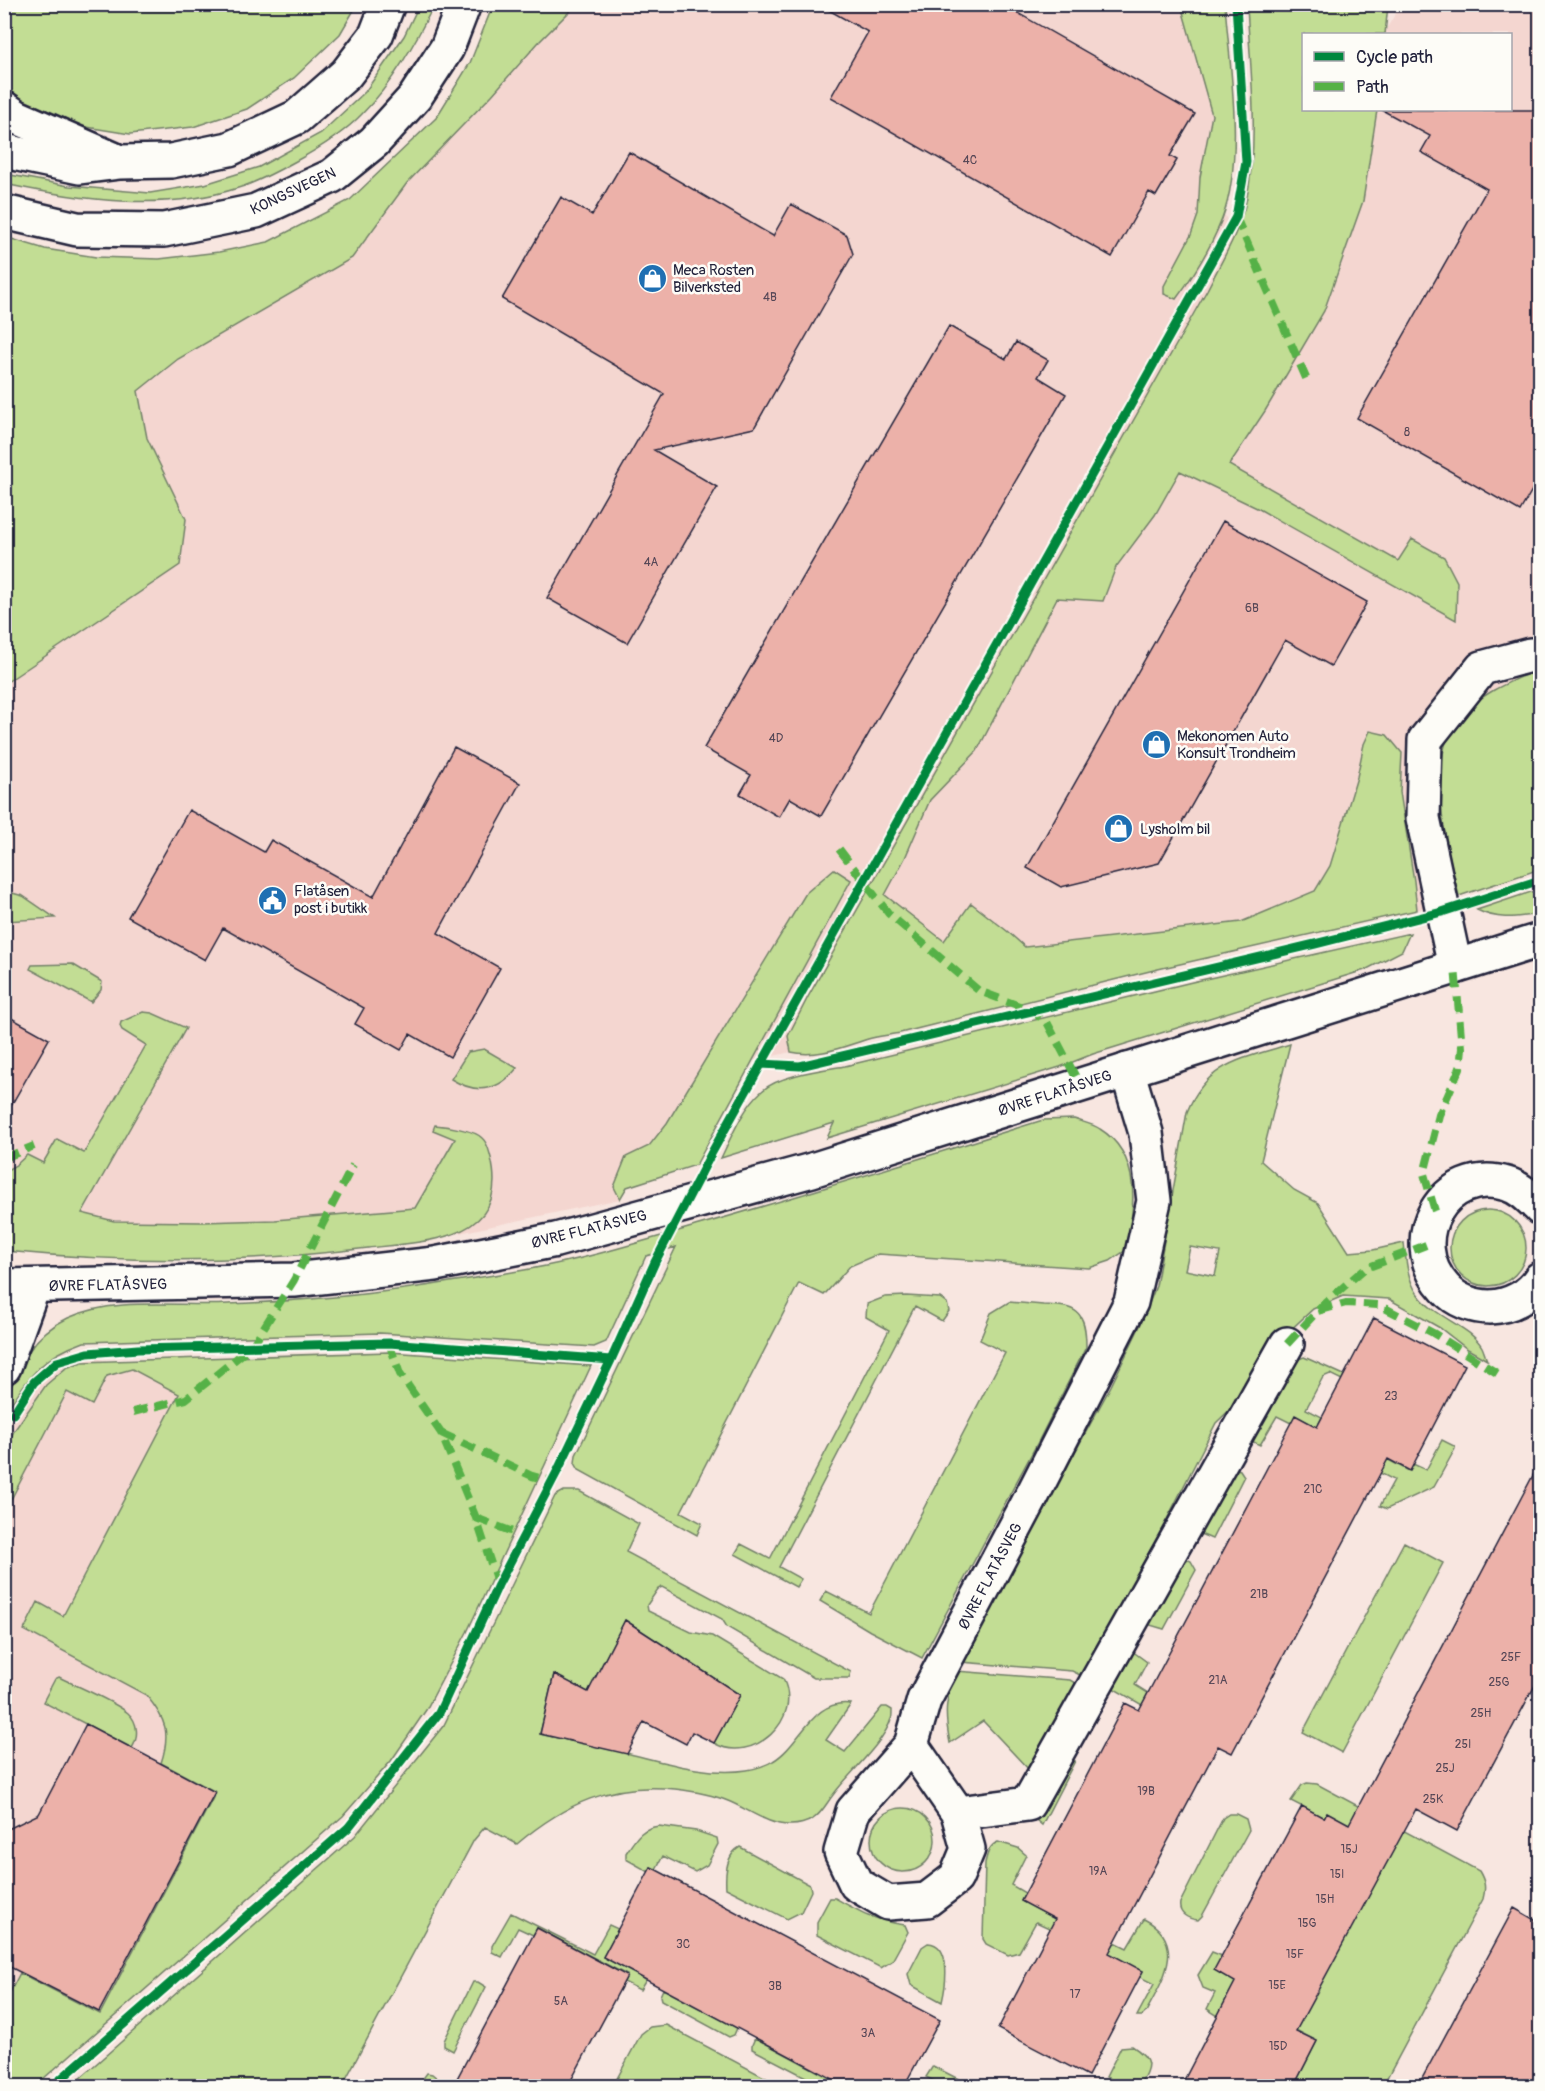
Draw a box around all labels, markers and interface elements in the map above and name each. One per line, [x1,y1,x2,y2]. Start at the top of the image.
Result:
legend [1302,33,1512,111]
text: Cycle path [1356,46,1433,69]
text: Path [1356,76,1389,99]
house number: 4C [963,153,977,168]
street label: KONGSVEGEN [247,163,339,220]
place label: Meca Rosten Bilverksted [673,261,754,297]
shop icon: Meca Rosten Bilverksted [636,263,668,295]
house number: 4B [763,290,777,305]
house number: 8 [1404,425,1410,440]
house number: 4A [644,555,659,570]
house number: 6B [1245,601,1259,616]
place label: Mekonomen Auto Konsult Trondheim [1177,727,1296,763]
shop icon: Mekonomen Auto Konsult Trondheim [1140,729,1172,761]
house number: 4D [769,731,784,746]
shop icon: Lysholm bil [1103,813,1135,845]
place label: Lysholm bil [1140,820,1210,839]
place label: Flatåsen post i butikk [294,882,368,918]
public building icon: Flatåsen post i butikk [257,884,289,916]
street label: ØVRE FLATÅSVEG [996,1065,1114,1121]
street label: ØVRE FLATÅSVEG [529,1205,649,1253]
street label: ØVRE FLATÅSVEG [49,1274,167,1296]
house number: 23 [1384,1389,1398,1404]
house number: 21C [1304,1482,1322,1497]
street label: ØVRE FLATÅSVEG [953,1519,1027,1633]
house number: 21B [1250,1587,1268,1602]
house number: 25F [1501,1650,1521,1665]
house number: 21A [1208,1673,1228,1688]
house number: 25G [1488,1675,1510,1690]
house number: 25H [1471,1706,1492,1721]
house number: 25I [1455,1737,1471,1752]
house number: 25J [1436,1761,1455,1776]
house number: 19B [1137,1784,1155,1799]
house number: 25K [1423,1792,1443,1807]
house number: 15J [1341,1842,1358,1857]
house number: 19A [1089,1864,1108,1879]
house number: 15I [1330,1867,1344,1882]
house number: 15H [1316,1892,1335,1907]
house number: 15G [1297,1916,1317,1931]
house number: 3C [676,1937,690,1952]
house number: 15F [1286,1947,1304,1962]
house number: 15E [1268,1978,1286,1993]
house number: 3B [768,1979,782,1994]
house number: 17 [1069,1987,1081,2002]
house number: 5A [554,1994,568,2009]
house number: 3A [861,2026,875,2041]
house number: 15D [1269,2039,1288,2054]

